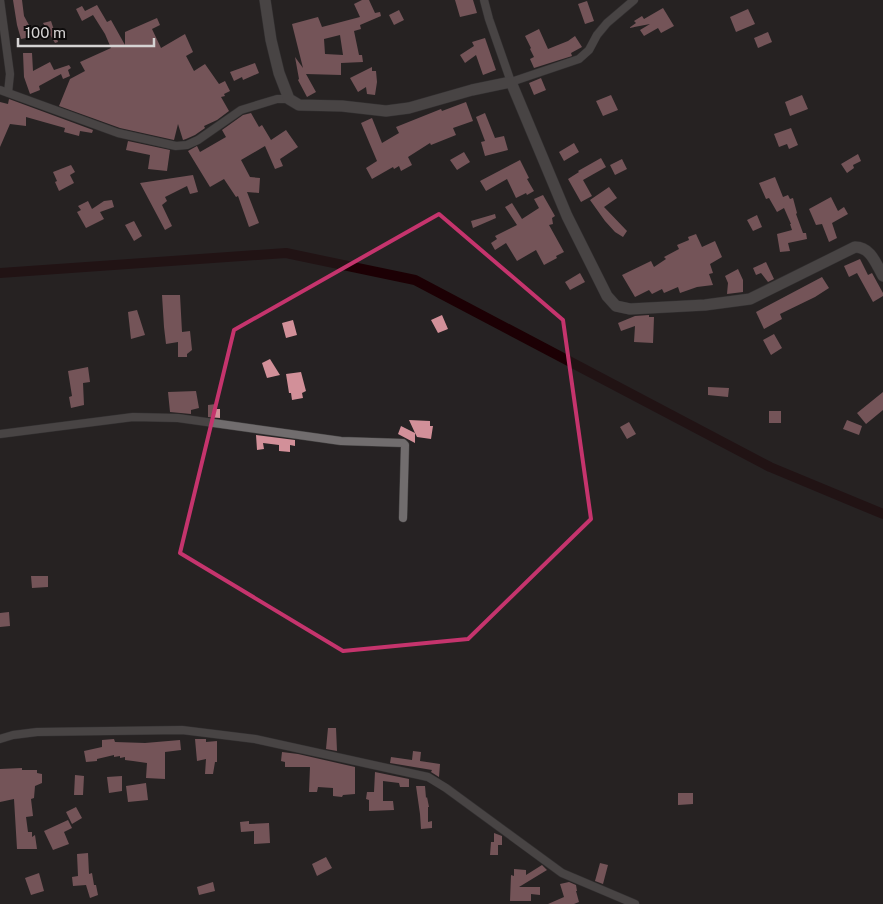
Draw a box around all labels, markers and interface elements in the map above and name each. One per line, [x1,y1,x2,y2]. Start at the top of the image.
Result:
scale bar [18,15,154,47]
text: 100 m [25,24,66,41]

